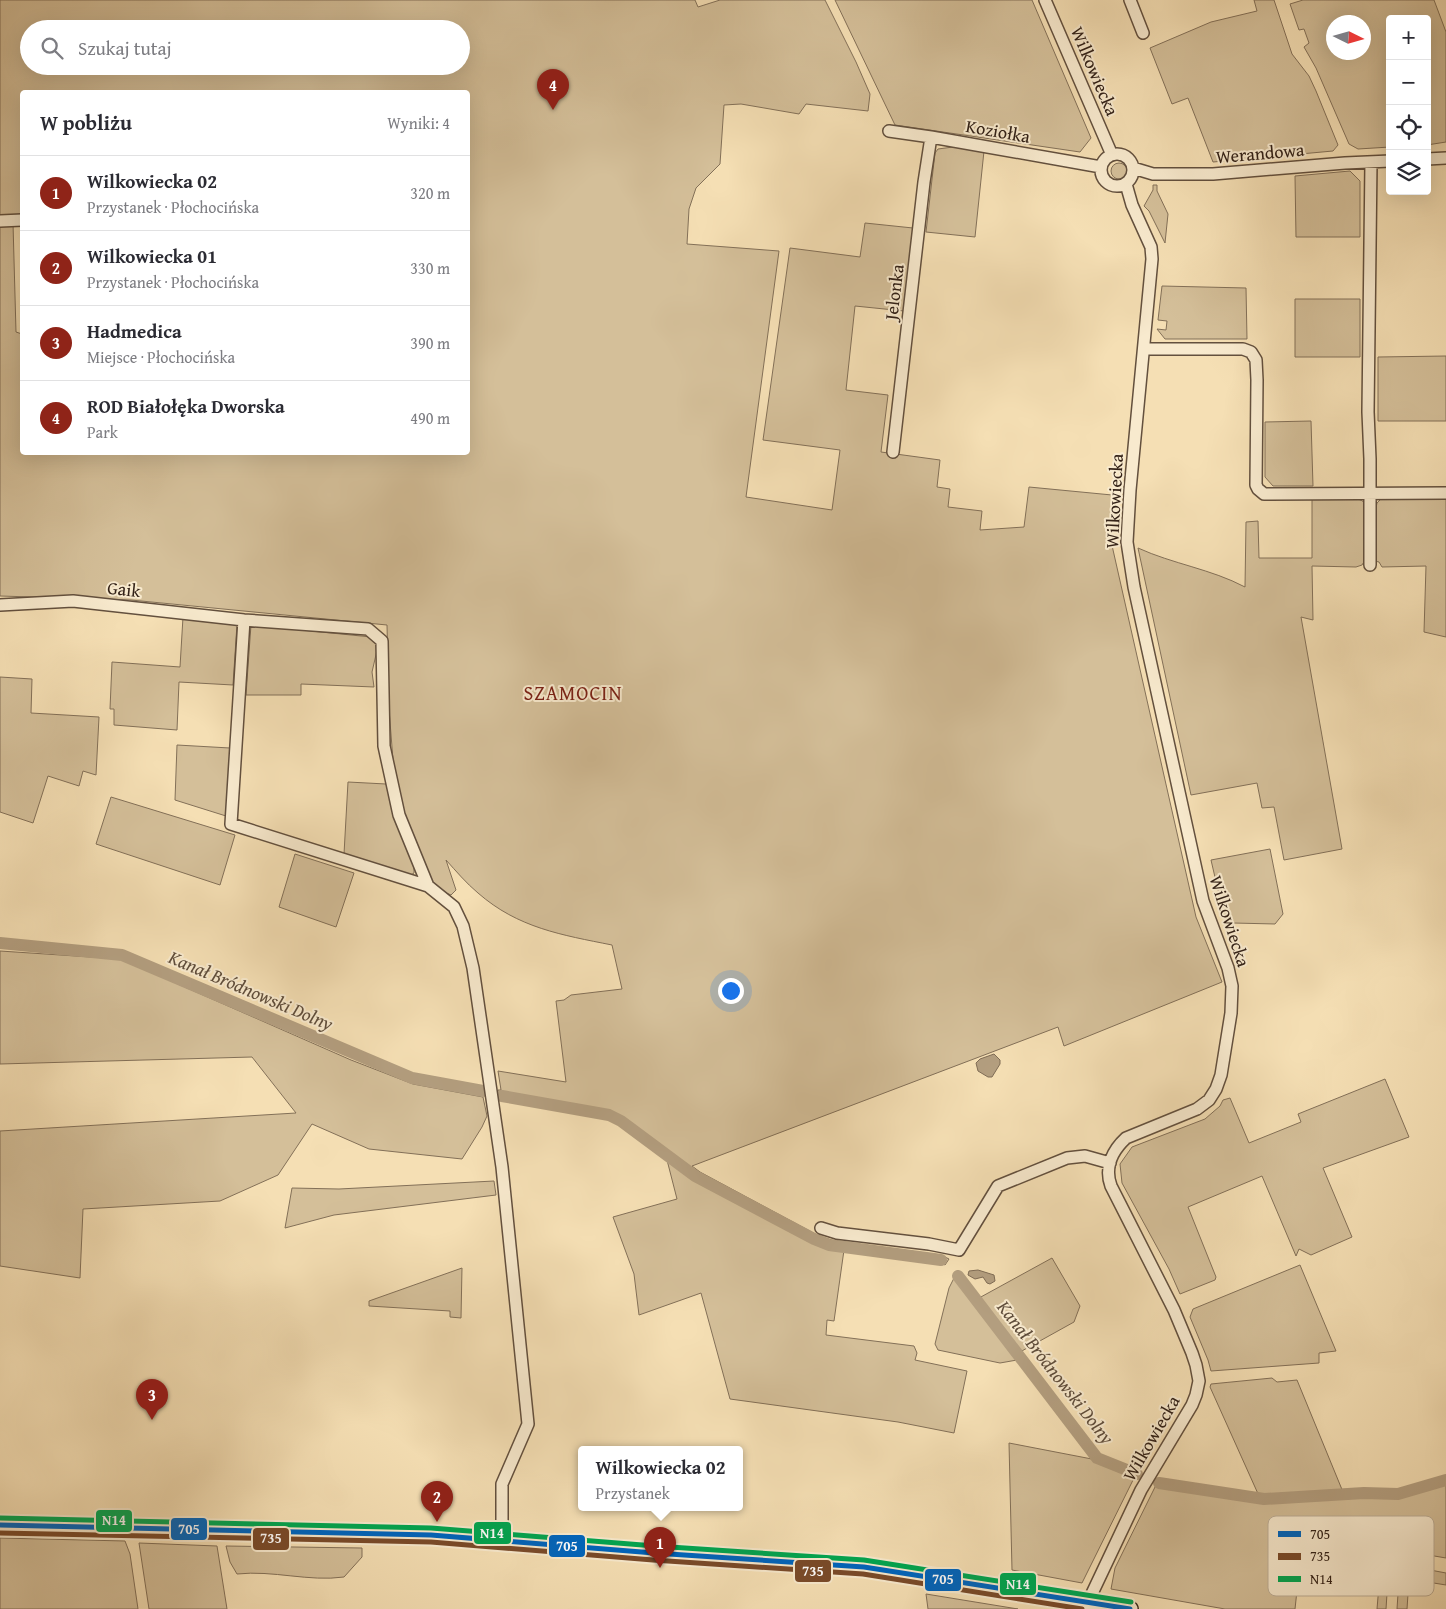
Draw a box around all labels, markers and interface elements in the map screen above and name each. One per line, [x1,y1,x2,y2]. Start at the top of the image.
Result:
north arrow [1326,15,1371,60]
map controls [1386,15,1431,195]
button: + [1386,15,1431,60]
search box [20,20,470,75]
street label: Wilkowiecka [1064,22,1126,120]
icon: search [38,34,66,62]
text: Szukaj tutaj [78,34,172,62]
button: − [1386,60,1431,105]
pin: 4 [537,69,569,110]
button: locate [1386,105,1431,150]
text: W pobliżu [40,107,132,138]
text: Wyniki: 4 [387,111,450,135]
street label: Koziołka [964,112,1033,150]
street label: Werandowa [1215,136,1306,170]
button: layers [1386,150,1431,195]
text: Wilkowiecka 02 [87,167,217,195]
text: 1 [52,181,60,205]
text: 320 m [410,181,450,205]
text: Przystanek · Płochocińska [87,195,259,219]
text: Wilkowiecka 01 [87,242,217,270]
text: 2 [52,256,60,280]
text: 330 m [410,256,450,280]
street label: Jelonka [877,262,911,323]
text: Przystanek · Płochocińska [87,270,259,294]
text: Hadmedica [87,317,182,345]
text: 3 [52,331,60,355]
text: 390 m [410,331,450,355]
text: Miejsce · Płochocińska [87,345,235,369]
text: ROD Białołęka Dworska [87,392,285,420]
text: 4 [52,406,60,430]
text: 490 m [410,406,450,430]
text: Park [87,420,118,444]
street label: Wilkowiecka [1098,453,1130,549]
street label: Gaik [106,574,143,604]
district label: SZAMOCIN [523,678,623,707]
street label: Wilkowiecka [1203,872,1258,971]
water label: Kanał Bródnowski Dolny [164,942,338,1037]
your location [718,978,744,1004]
water label: Kanał Bródnowski Dolny [990,1293,1121,1450]
pin: 3 [136,1379,168,1420]
street label: Wilkowiecka [1116,1390,1187,1486]
popup [578,1446,743,1511]
text: Wilkowiecka 02 [596,1453,726,1481]
pin: 2 [421,1481,453,1522]
text: Przystanek [596,1481,670,1505]
line badge: N14 [95,1509,133,1533]
text: N14 [102,1510,126,1530]
legend [1268,1516,1434,1596]
line badge: 705 [170,1517,208,1541]
text: 705 [178,1519,200,1539]
line badge: N14 [473,1521,512,1545]
text: N14 [480,1523,504,1543]
text: 705 [1310,1524,1330,1544]
line badge: 735 [252,1527,290,1551]
pin: 1 [644,1527,676,1568]
text: 735 [260,1528,282,1548]
line badge: 705 [548,1534,586,1558]
text: 705 [556,1536,578,1556]
text: 735 [1310,1546,1330,1566]
line badge: 735 [794,1559,832,1583]
text: 735 [802,1561,824,1581]
line badge: 705 [924,1568,962,1592]
text: 705 [932,1569,954,1589]
text: N14 [1310,1569,1333,1589]
line badge: N14 [999,1572,1037,1596]
text: N14 [1006,1574,1030,1594]

